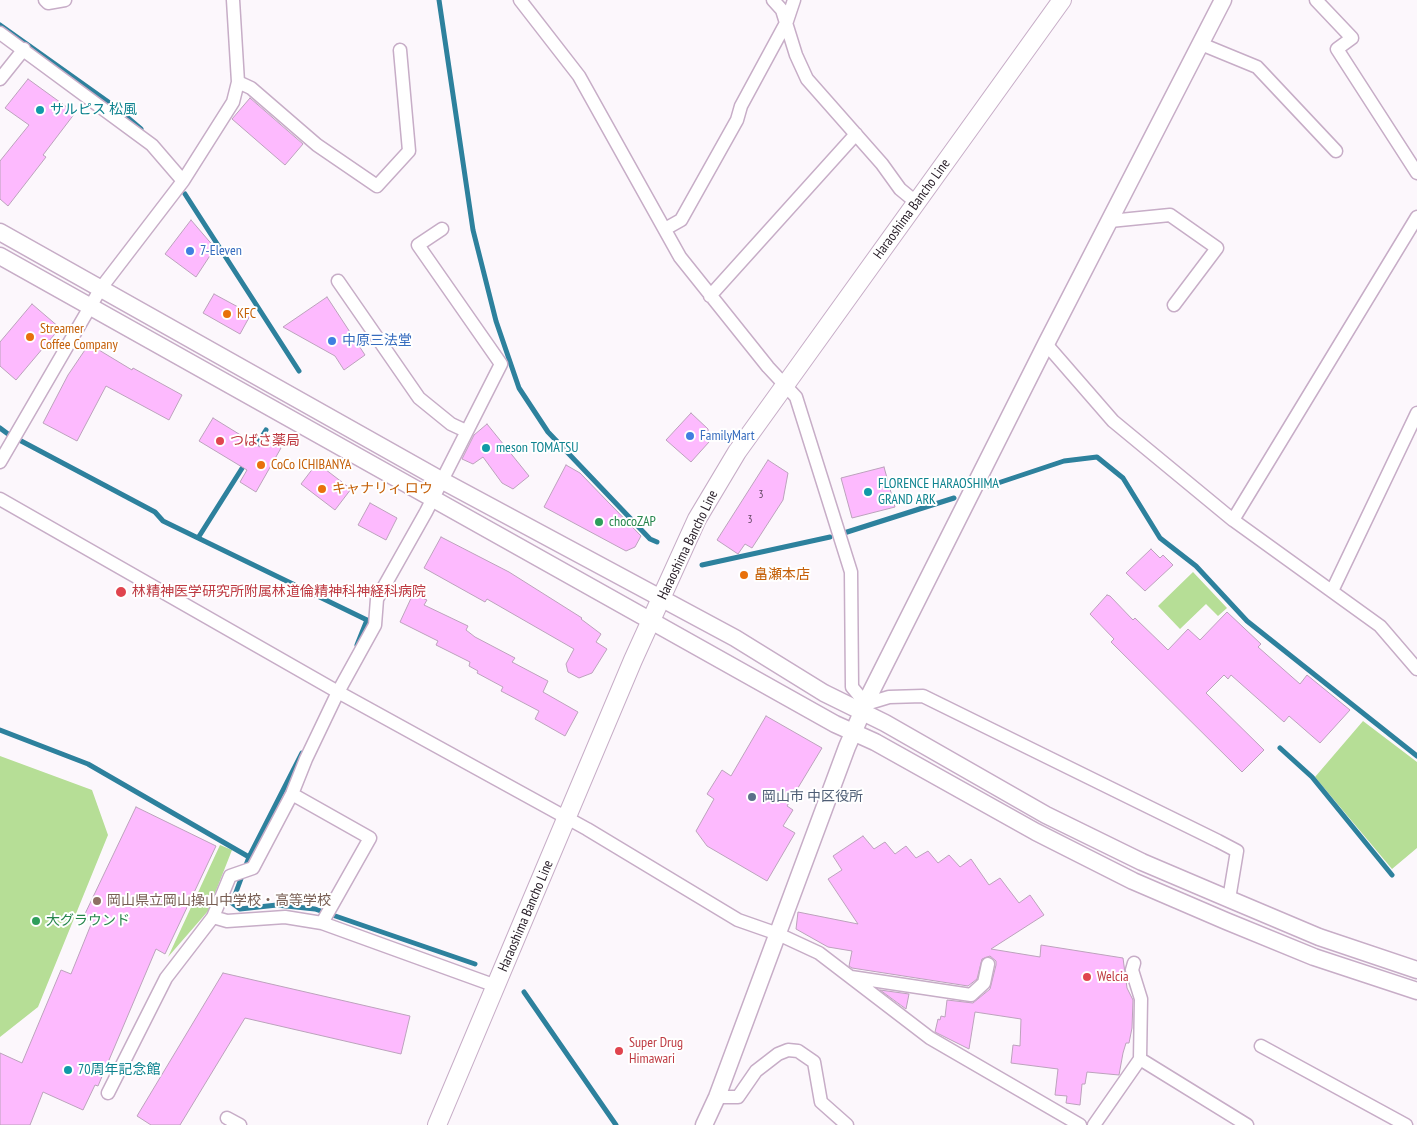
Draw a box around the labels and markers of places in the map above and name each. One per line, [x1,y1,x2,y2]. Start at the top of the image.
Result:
place label: サルピス 松風 [50,102,137,118]
marker: サルピス 松風 [34,104,46,116]
place label: 7-Eleven [200,243,242,259]
marker: 7-Eleven [184,245,196,257]
place label: KFC [237,306,256,322]
marker: KFC [221,308,233,320]
place label: Streamer Coffee Company [40,321,118,354]
marker: Streamer Coffee Company [24,331,36,343]
place label: 中原三法堂 [342,333,412,349]
marker: 中原三法堂 [326,335,338,347]
place label: FamilyMart [700,428,755,444]
marker: FamilyMart [684,430,696,442]
place label: つばさ薬局 [230,433,300,449]
marker: つばさ薬局 [214,435,226,447]
place label: meson TOMATSU [496,440,579,456]
marker: meson TOMATSU [480,442,492,454]
place label: CoCo ICHIBANYA [271,457,351,473]
marker: CoCo ICHIBANYA [255,459,267,471]
place label: FLORENCE HARAOSHIMA GRAND ARK [878,476,999,508]
place label: キャナリィ ロウ [332,481,433,497]
marker: キャナリィ ロウ [316,483,328,495]
marker: FLORENCE HARAOSHIMA GRAND ARK [862,486,874,498]
place label: chocoZAP [609,514,656,530]
marker: chocoZAP [593,516,605,528]
place label: 畠瀬本店 [754,567,810,583]
marker: 畠瀬本店 [738,569,750,581]
place label: 林精神医学研究所附属林道倫精神科神経科病院 [132,584,426,600]
marker: 林精神医学研究所附属林道倫精神科神経科病院 [114,585,128,599]
place label: 岡山市 中区役所 [762,789,863,805]
marker: 岡山市 中区役所 [746,791,758,803]
place label: 岡山県立岡山操山中学校・高等学校 [107,893,331,909]
marker: 岡山県立岡山操山中学校・高等学校 [91,895,103,907]
place label: 大グラウンド [46,913,130,929]
marker: 大グラウンド [30,915,42,927]
place label: Welcia [1097,969,1129,985]
marker: Welcia [1081,971,1093,983]
place label: Super Drug Himawari [629,1035,683,1068]
marker: Super Drug Himawari [613,1045,625,1057]
place label: 70周年記念館 [78,1062,161,1078]
marker: 70周年記念館 [62,1064,74,1076]

